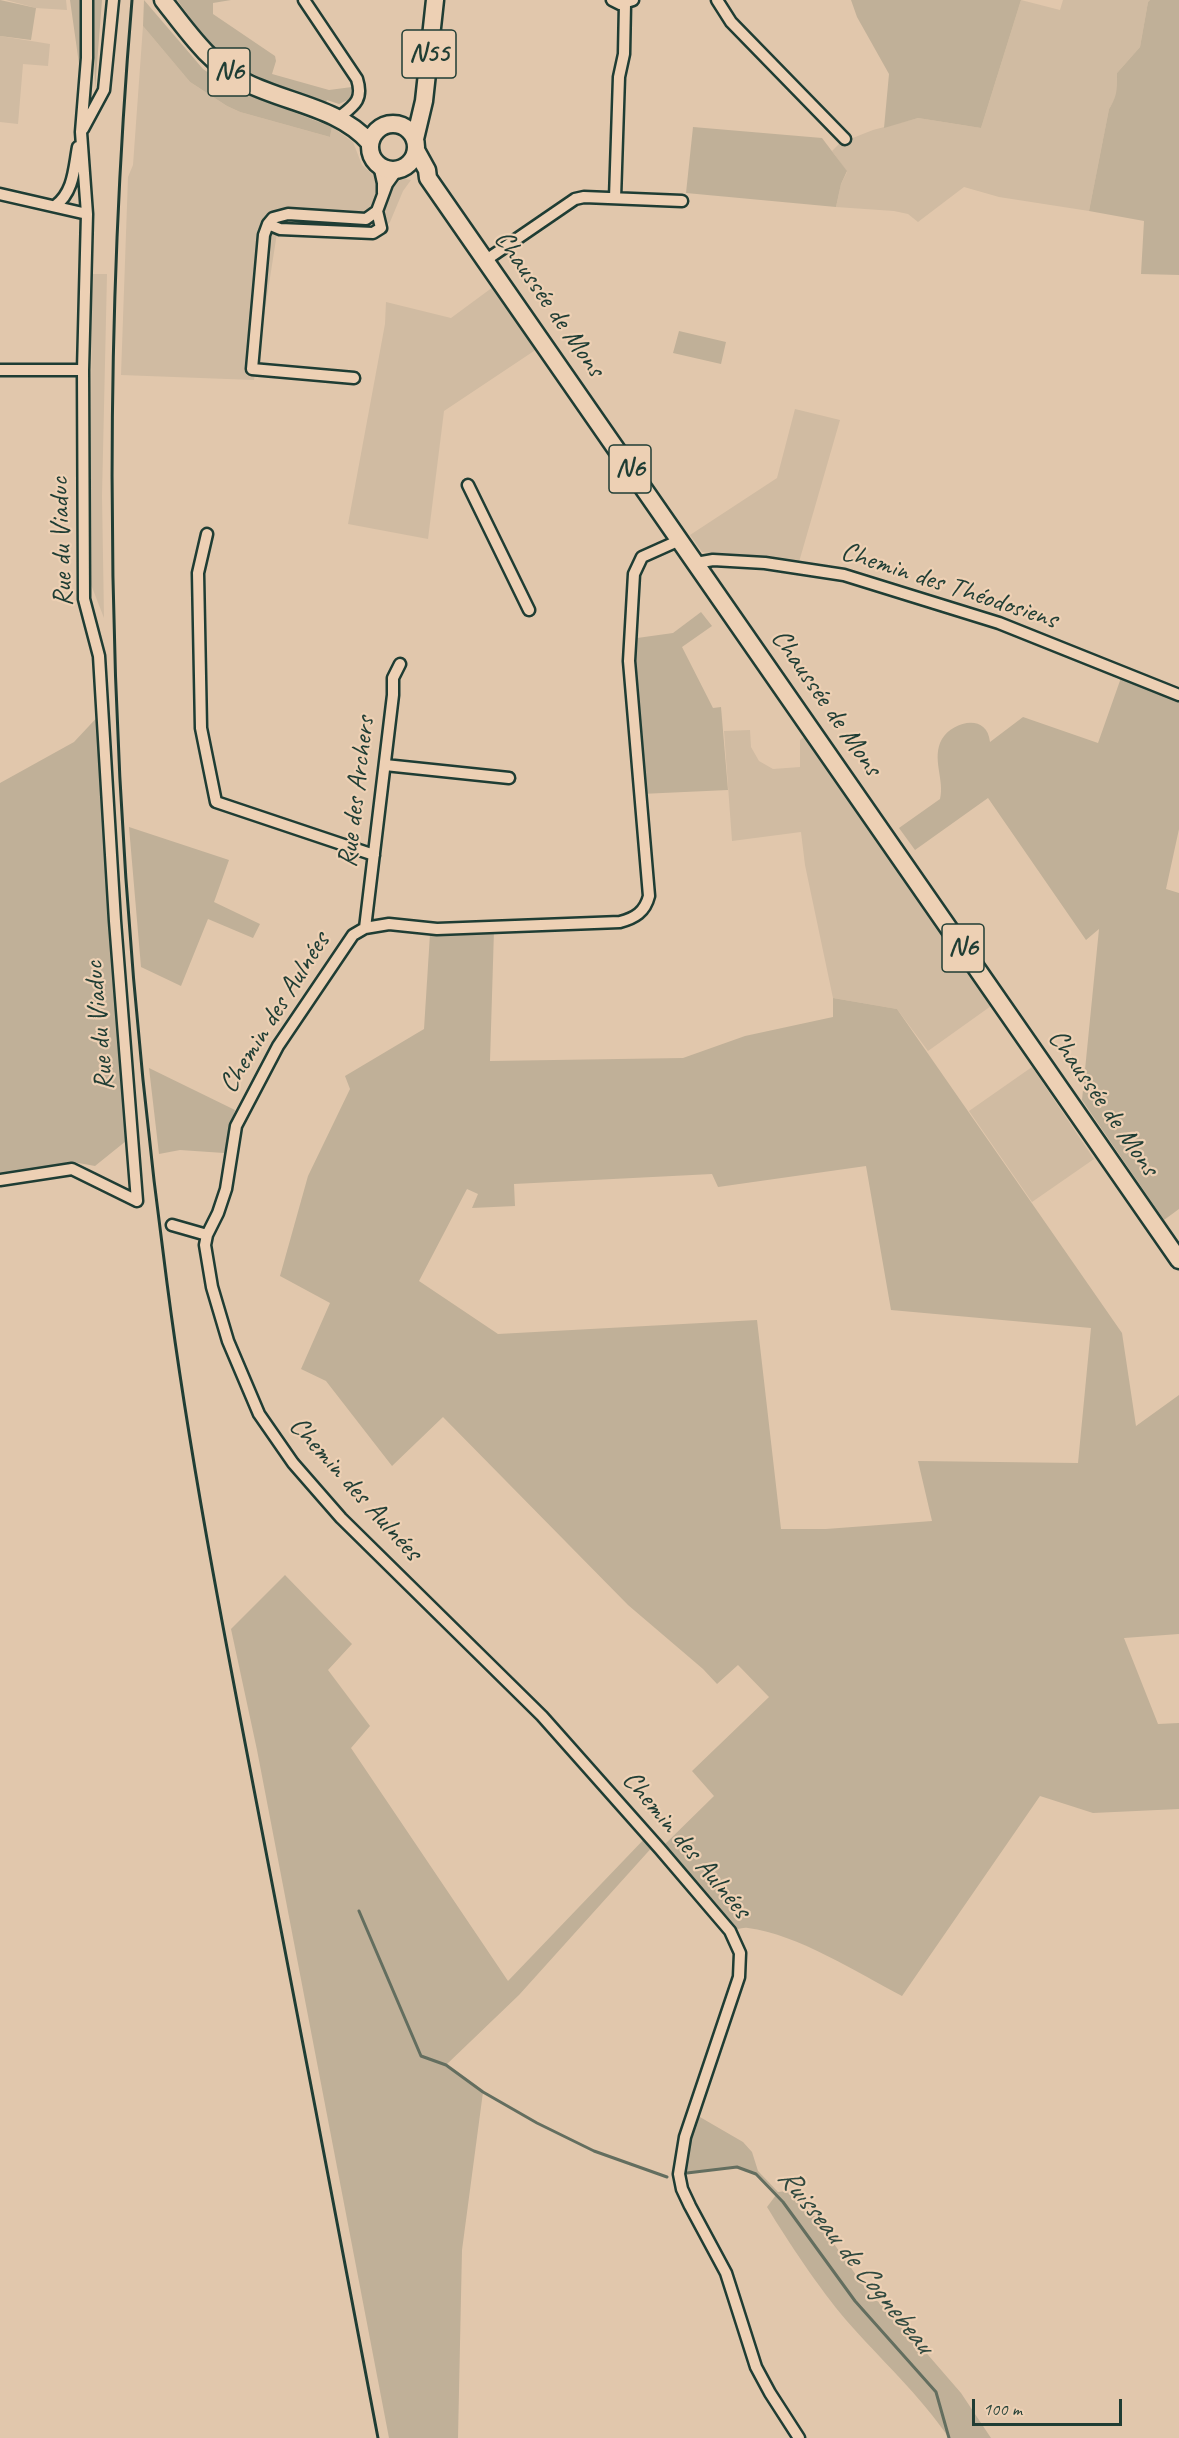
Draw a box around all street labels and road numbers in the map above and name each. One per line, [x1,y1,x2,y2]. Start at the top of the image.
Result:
road number: N55 [402,30,456,78]
road number: N6 [208,48,250,96]
street label: Chaussée de Mons [486,224,612,384]
road number: N6 [609,445,651,493]
street label: Rue du Viaduc [43,477,81,607]
street label: Chemin des Théodosiens [836,535,1062,637]
street label: Chaussée de Mons [763,623,889,783]
street label: Rue des Archers [331,715,383,869]
road number: N6 [942,924,984,972]
street label: Chemin des Aulnées [212,927,338,1099]
street label: Rue du Viaduc [78,960,122,1092]
street label: Chaussée de Mons [1040,1023,1166,1183]
street label: Chemin des Aulnées [281,1410,429,1568]
street label: Chemin des Aulnées [614,1764,758,1926]

